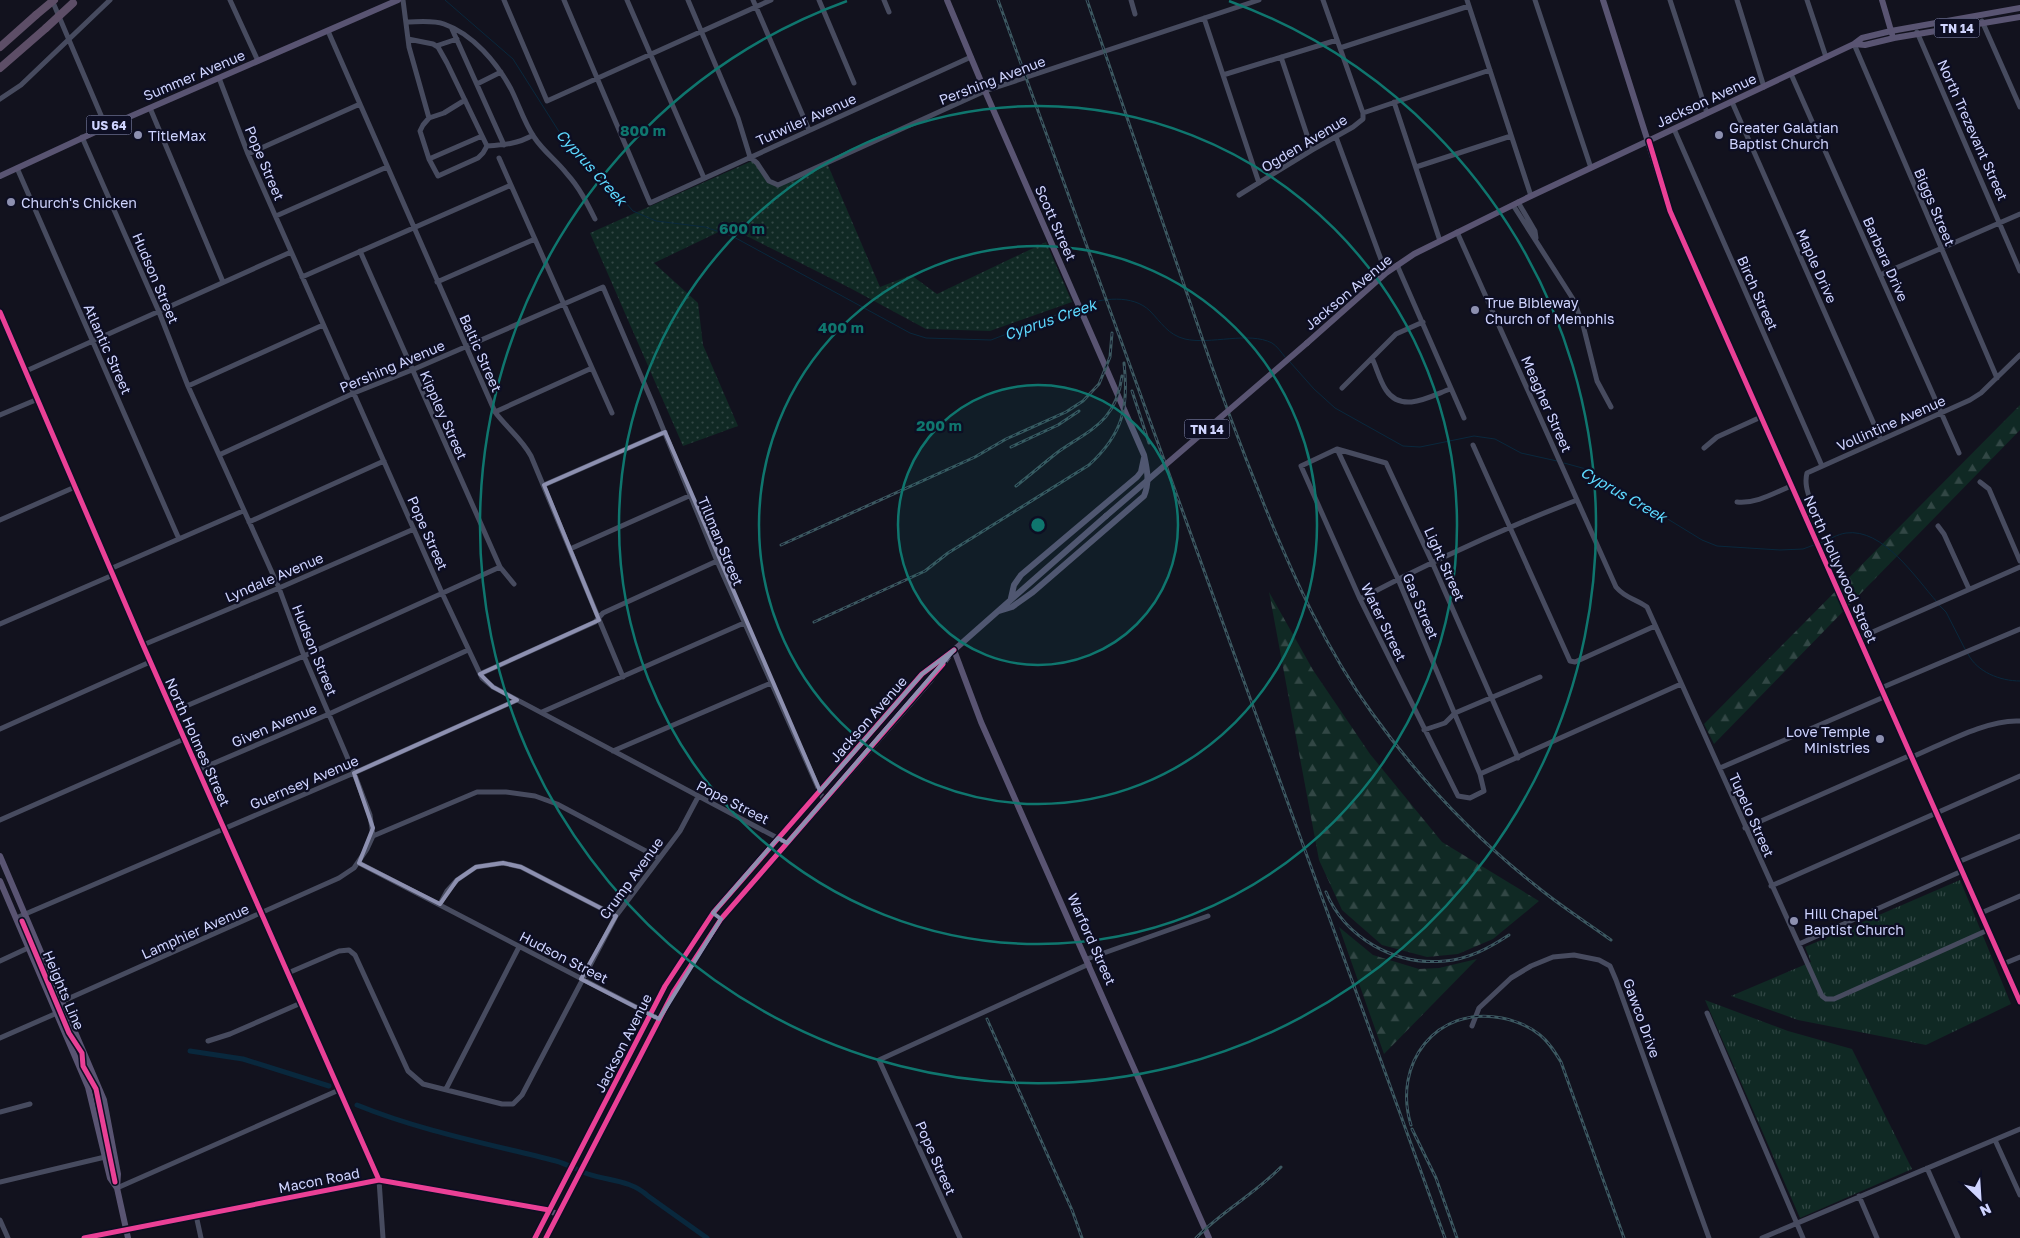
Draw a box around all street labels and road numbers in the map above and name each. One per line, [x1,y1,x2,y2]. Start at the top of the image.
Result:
road number: TN 14 [1934,18,1980,38]
street label: Summer Avenue [141,46,247,104]
street label: Pershing Avenue [936,52,1048,108]
street label: North Trezevant Street [1934,57,2012,203]
street label: Jackson Avenue [1653,69,1759,131]
street label: Tutwiler Avenue [753,89,859,149]
street label: Ogden Avenue [1258,111,1350,175]
road number: US 64 [86,116,132,134]
street label: Pope Street [242,123,288,203]
street label: Biggs Street [1911,166,1959,248]
street label: Scott Street [1032,183,1080,263]
street label: Barbara Drive [1860,214,1912,304]
street label: Maple Drive [1793,226,1841,306]
street label: Hudson Street [129,230,183,326]
street label: Jackson Avenue [1301,251,1395,333]
street label: Birch Street [1734,253,1782,333]
street label: Atlantic Street [80,301,136,397]
street label: Baltic Street [456,311,506,395]
street label: Pershing Avenue [337,336,447,396]
street label: Meagher Street [1518,353,1576,455]
street label: Kippley Street [417,368,471,462]
street label: Vollintine Avenue [1834,391,1948,455]
road number: TN 14 [1184,419,1230,438]
street label: Pope Street [404,493,452,573]
street label: North Hollywood Street [1801,493,1881,645]
street label: Tillman Street [695,494,747,588]
street label: Light Street [1421,524,1469,604]
street label: Lyndale Avenue [222,549,326,605]
street label: Gas Street [1399,570,1443,642]
street label: Water Street [1358,580,1410,664]
street label: Hudson Street [289,602,341,698]
street label: Jackson Avenue [826,672,910,766]
street label: North Holmes Street [162,675,234,809]
street label: Given Avenue [229,699,319,751]
street label: Guernsey Avenue [247,751,361,813]
street label: Tupelo Street [1726,770,1778,860]
street label: Pope Street [694,776,772,828]
street label: Crump Avenue [596,834,666,922]
street label: Warford Street [1064,890,1120,988]
street label: Lamphier Avenue [139,900,251,962]
street label: Hudson Street [517,927,611,987]
street label: Heights Line [40,948,88,1032]
street label: Gawco Drive [1620,976,1664,1060]
street label: Jackson Avenue [591,991,655,1095]
street label: Pope Street [912,1118,960,1198]
street label: Macon Road [277,1164,361,1196]

